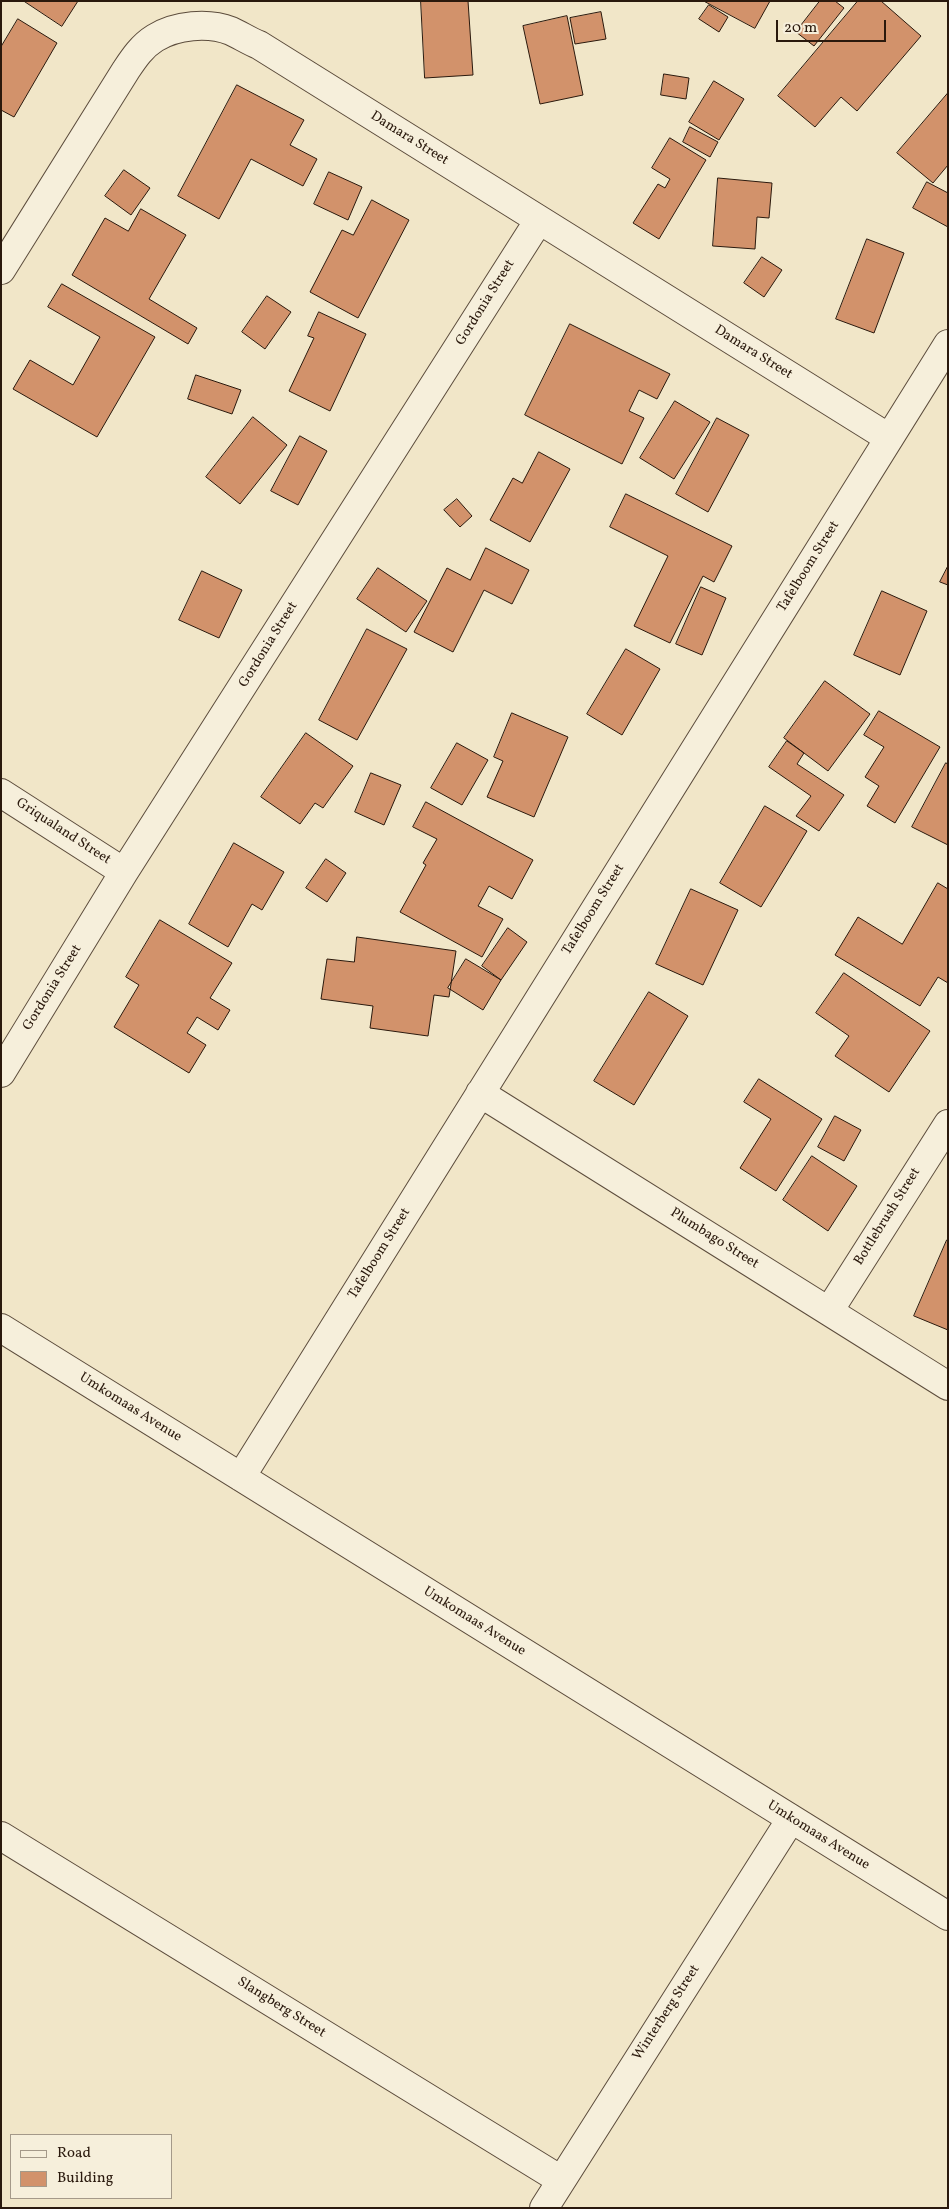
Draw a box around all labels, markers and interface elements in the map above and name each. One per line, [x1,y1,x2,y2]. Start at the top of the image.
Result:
scale bar [779,10,889,42]
text: 20 m [784,18,817,39]
street label: Damara Street [367,108,451,170]
street label: Gordonia Street [453,257,519,349]
street label: Damara Street [711,322,795,384]
street label: Tafelboom Street [774,518,844,616]
street label: Gordonia Street [236,599,302,691]
street label: Griqualand Street [12,795,114,869]
street label: Tafelboom Street [559,861,629,959]
street label: Gordonia Street [20,942,86,1034]
street label: Bottlebrush Street [851,1165,925,1269]
street label: Tafelboom Street [345,1205,415,1303]
street label: Plumbago Street [667,1205,761,1273]
street label: Umkomaas Avenue [76,1370,184,1446]
street label: Umkomaas Avenue [420,1584,528,1660]
street label: Umkomaas Avenue [764,1798,872,1874]
street label: Winterberg Street [630,1962,704,2064]
street label: Slangberg Street [234,1974,328,2042]
legend [10,2134,172,2199]
text: Road [57,2143,91,2164]
text: Building [57,2168,113,2189]

